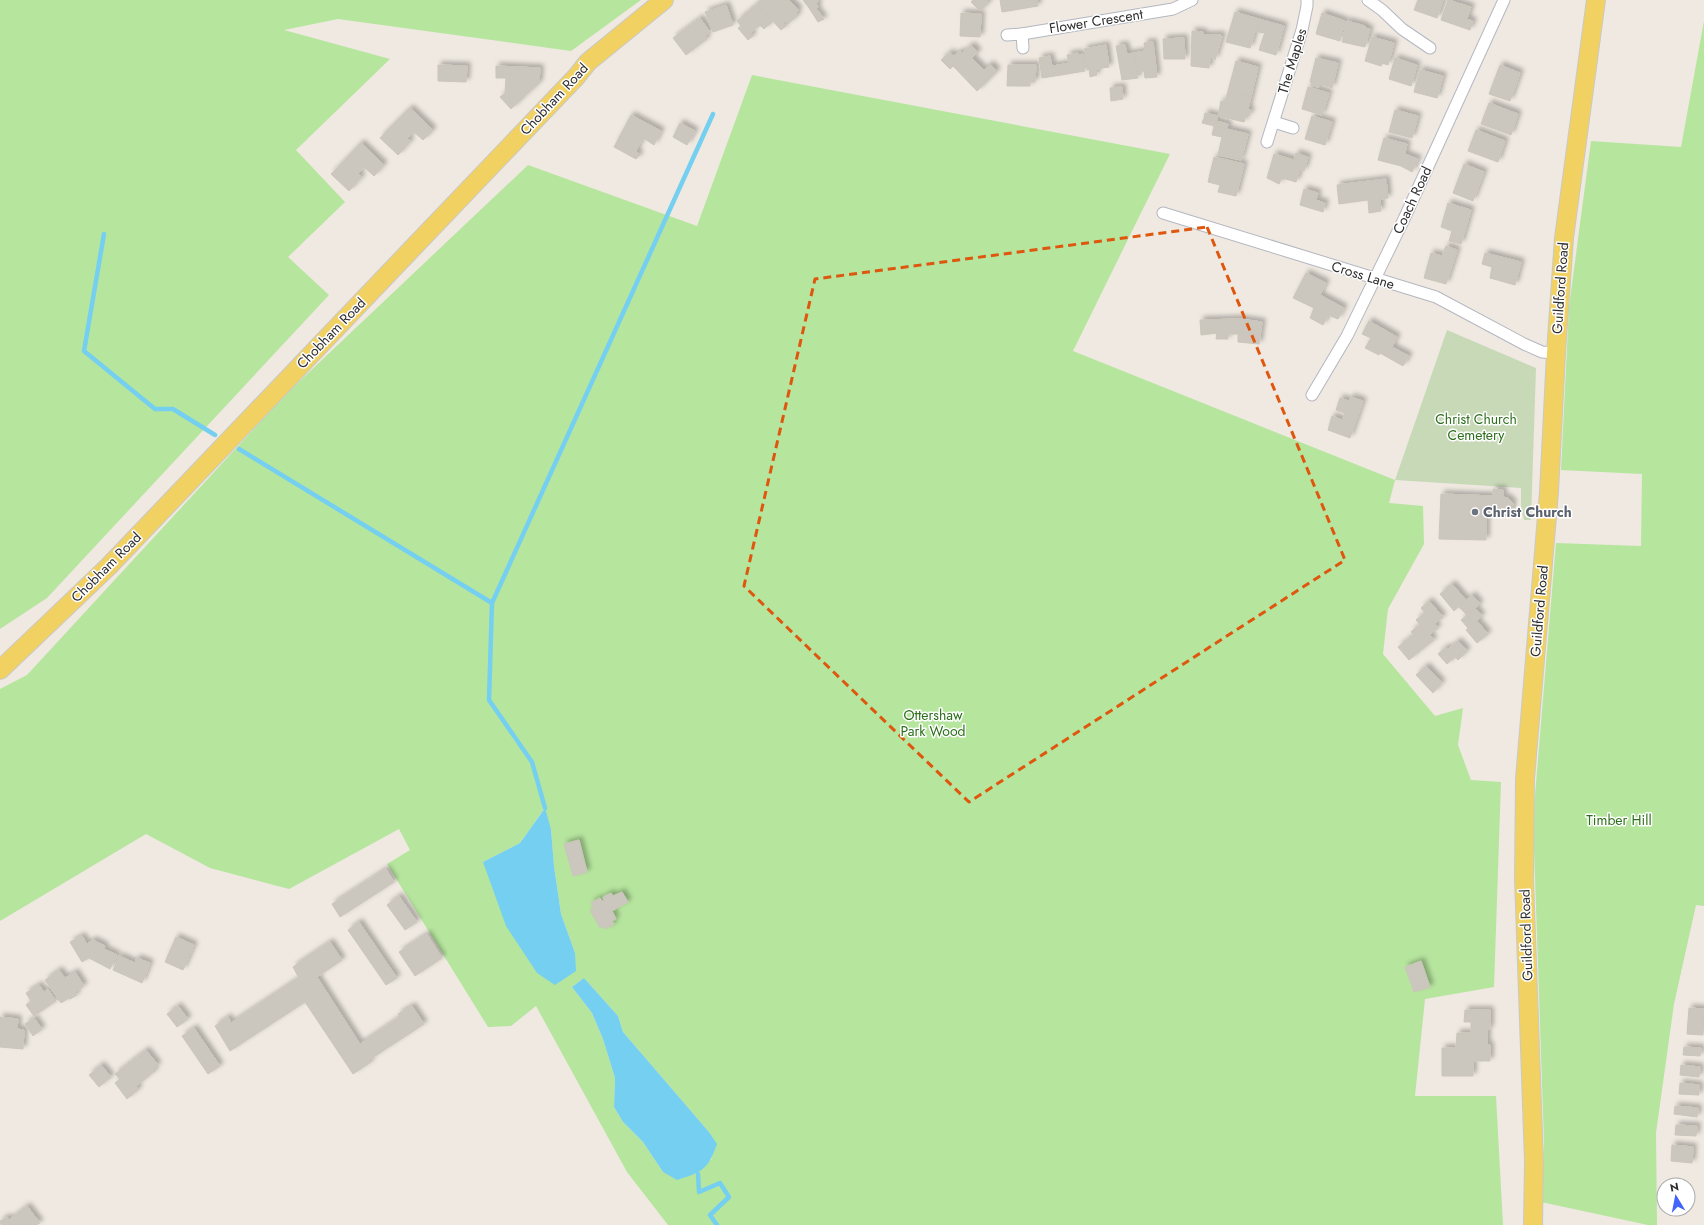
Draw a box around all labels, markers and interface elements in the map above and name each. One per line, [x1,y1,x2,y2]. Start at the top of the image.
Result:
street label: Flower Crescent [1048,4,1145,38]
street label: The Maples [1273,26,1312,96]
street label: Chobham Road [515,59,593,139]
street label: Coach Road [1388,163,1436,237]
street label: Guildford Road [1547,241,1573,335]
street label: Cross Lane [1329,256,1397,294]
street label: Chobham Road [292,293,370,373]
park label: Christ Church Cemetery [1435,409,1517,445]
place label: Christ Church [1483,502,1572,522]
marker: Christ Church [1470,507,1480,517]
street label: Chobham Road [66,527,146,607]
street label: Guildford Road [1525,564,1553,658]
park label: Ottershaw Park Wood [900,705,966,741]
park label: Timber Hill [1586,810,1652,830]
street label: Guildford Road [1514,889,1538,981]
north arrow [1656,1177,1696,1217]
text: N [1669,1179,1680,1196]

